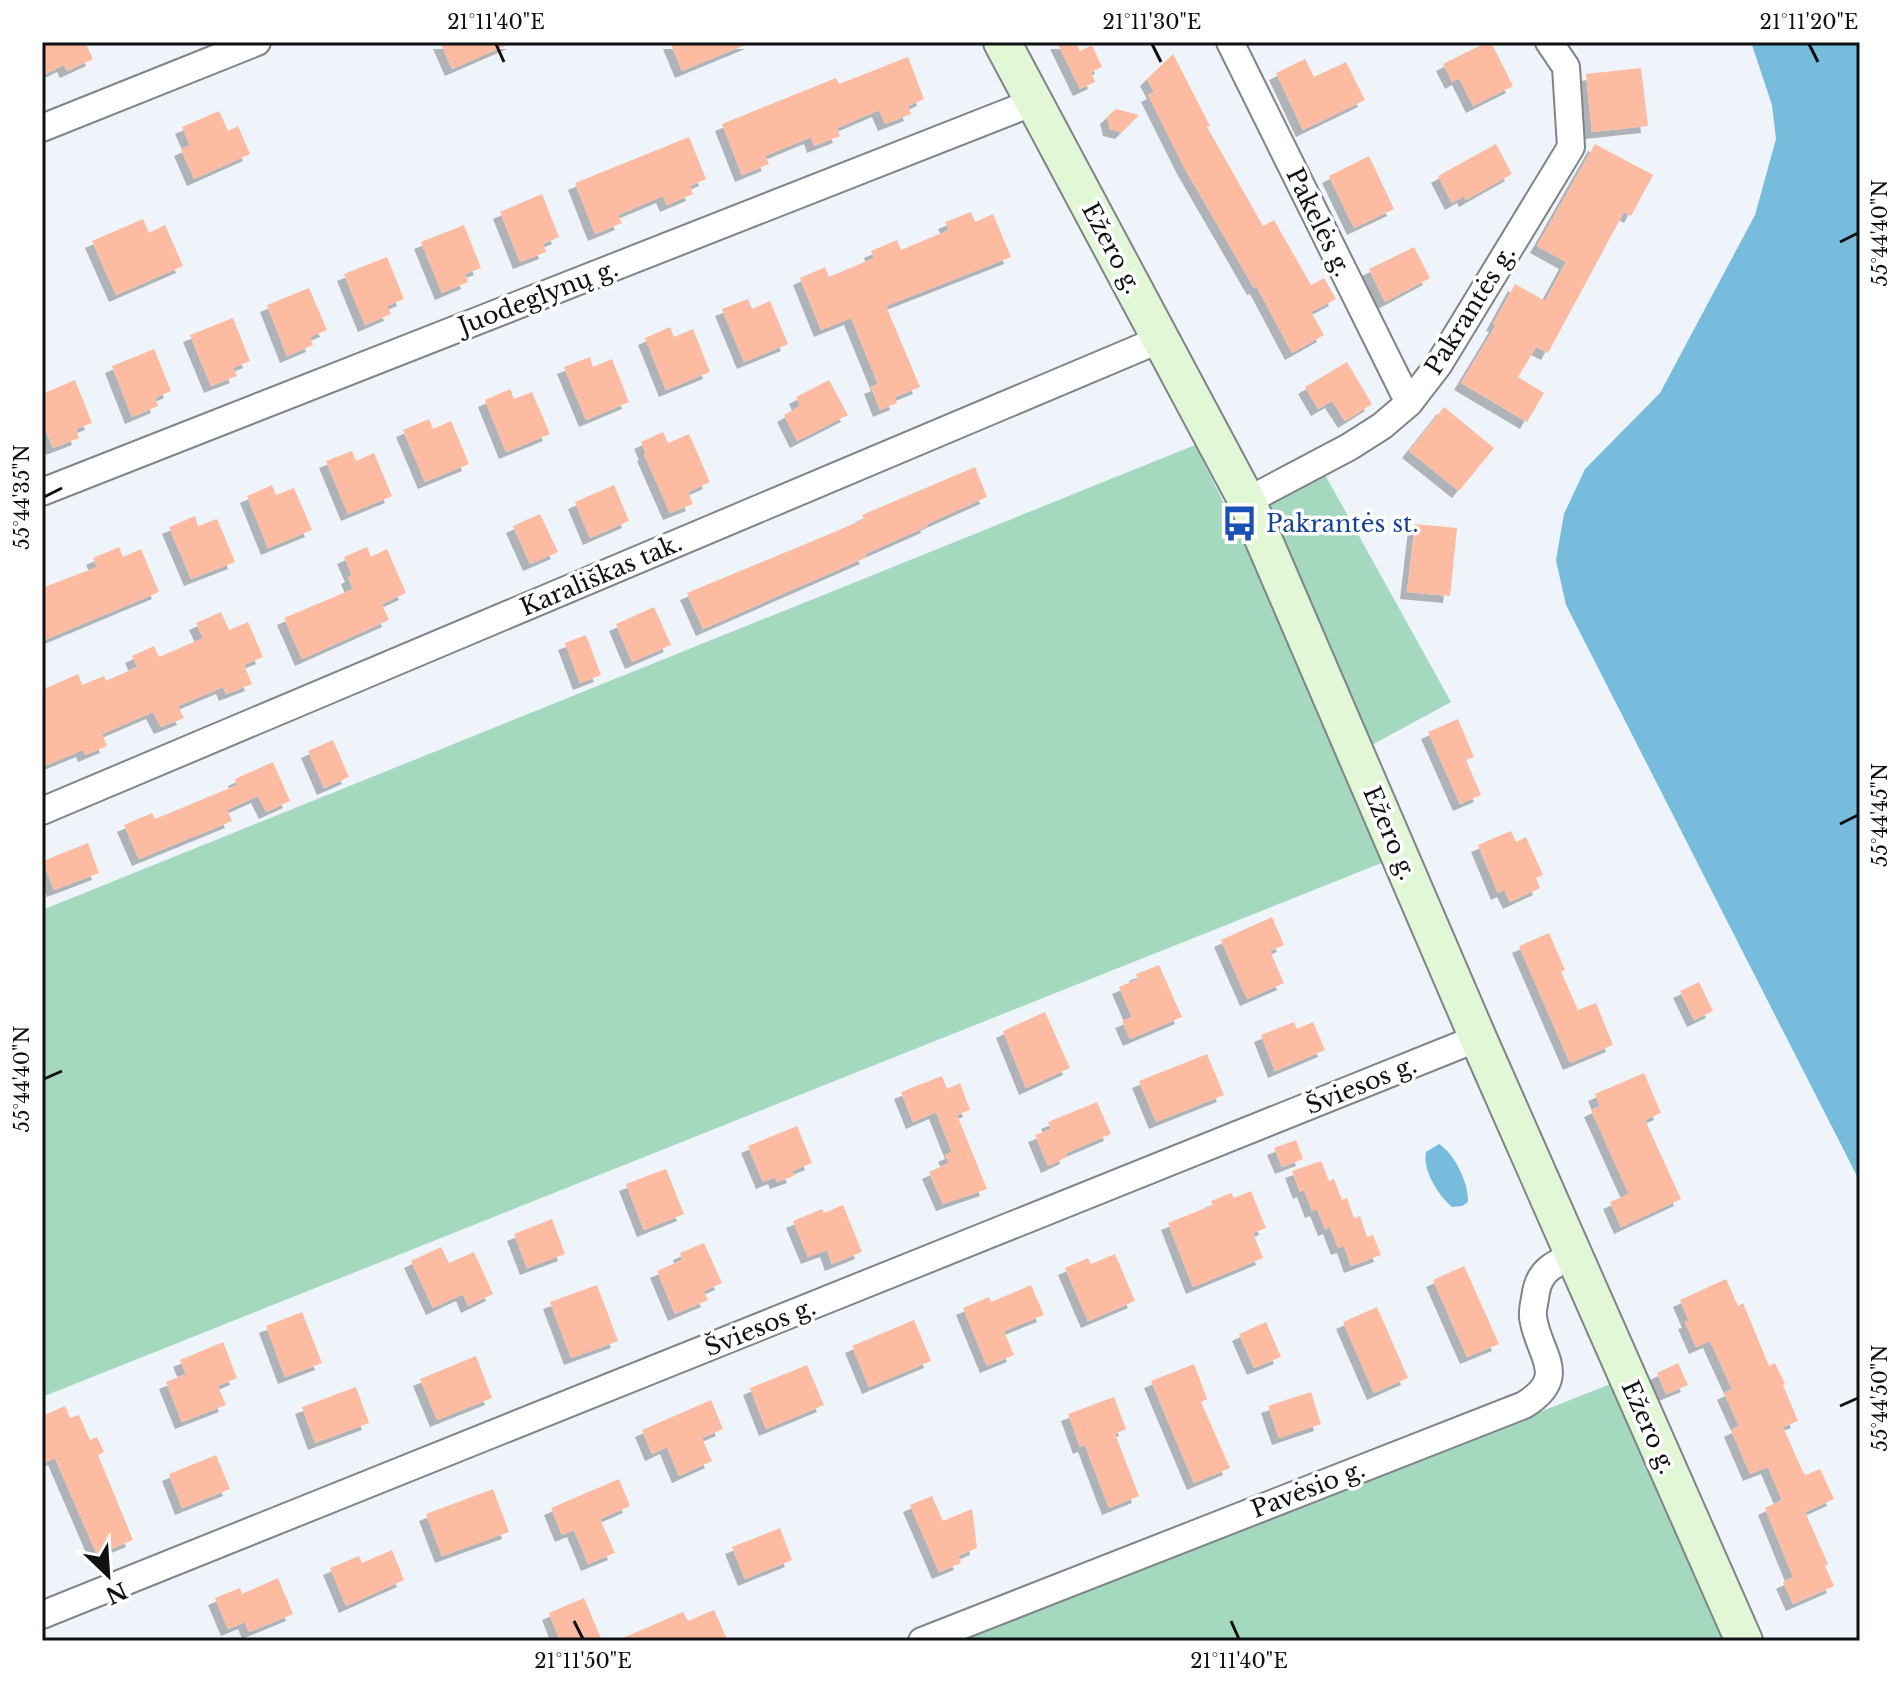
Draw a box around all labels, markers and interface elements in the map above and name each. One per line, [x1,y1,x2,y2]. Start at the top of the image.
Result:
text: 21°11'40"E [447,10,545,34]
text: 21°11'30"E [1103,10,1201,34]
text: 21°11'20"E [1760,10,1858,34]
street label: Pakelės g. [1280,163,1358,281]
text: 55°44'40"N [1868,180,1892,286]
street label: Ežero g. [1076,197,1148,299]
street label: Pakrantės g. [1419,240,1521,380]
street label: Juodeglynų g. [451,253,622,342]
text: 55°44'35"N [10,444,34,550]
bus stop icon: Pakrantės st. [1221,504,1259,542]
place label: Pakrantės st. [1266,509,1419,538]
street label: Karališkas tak. [516,528,686,622]
text: 55°44'45"N [1868,763,1892,867]
street label: Ežero g. [1357,782,1423,884]
text: 55°44'40"N [10,1026,34,1132]
street label: Šviesos g. [1301,1049,1421,1120]
street label: Šviesos g. [700,1291,820,1362]
text: 55°44'50"N [1868,1345,1892,1451]
street label: Ežero g. [1616,1376,1682,1478]
street label: Pavėsio g. [1247,1454,1369,1524]
north arrow [68,1535,148,1615]
text: N [101,1576,131,1609]
text: 21°11'50"E [534,1649,632,1673]
text: 21°11'40"E [1190,1649,1288,1673]

